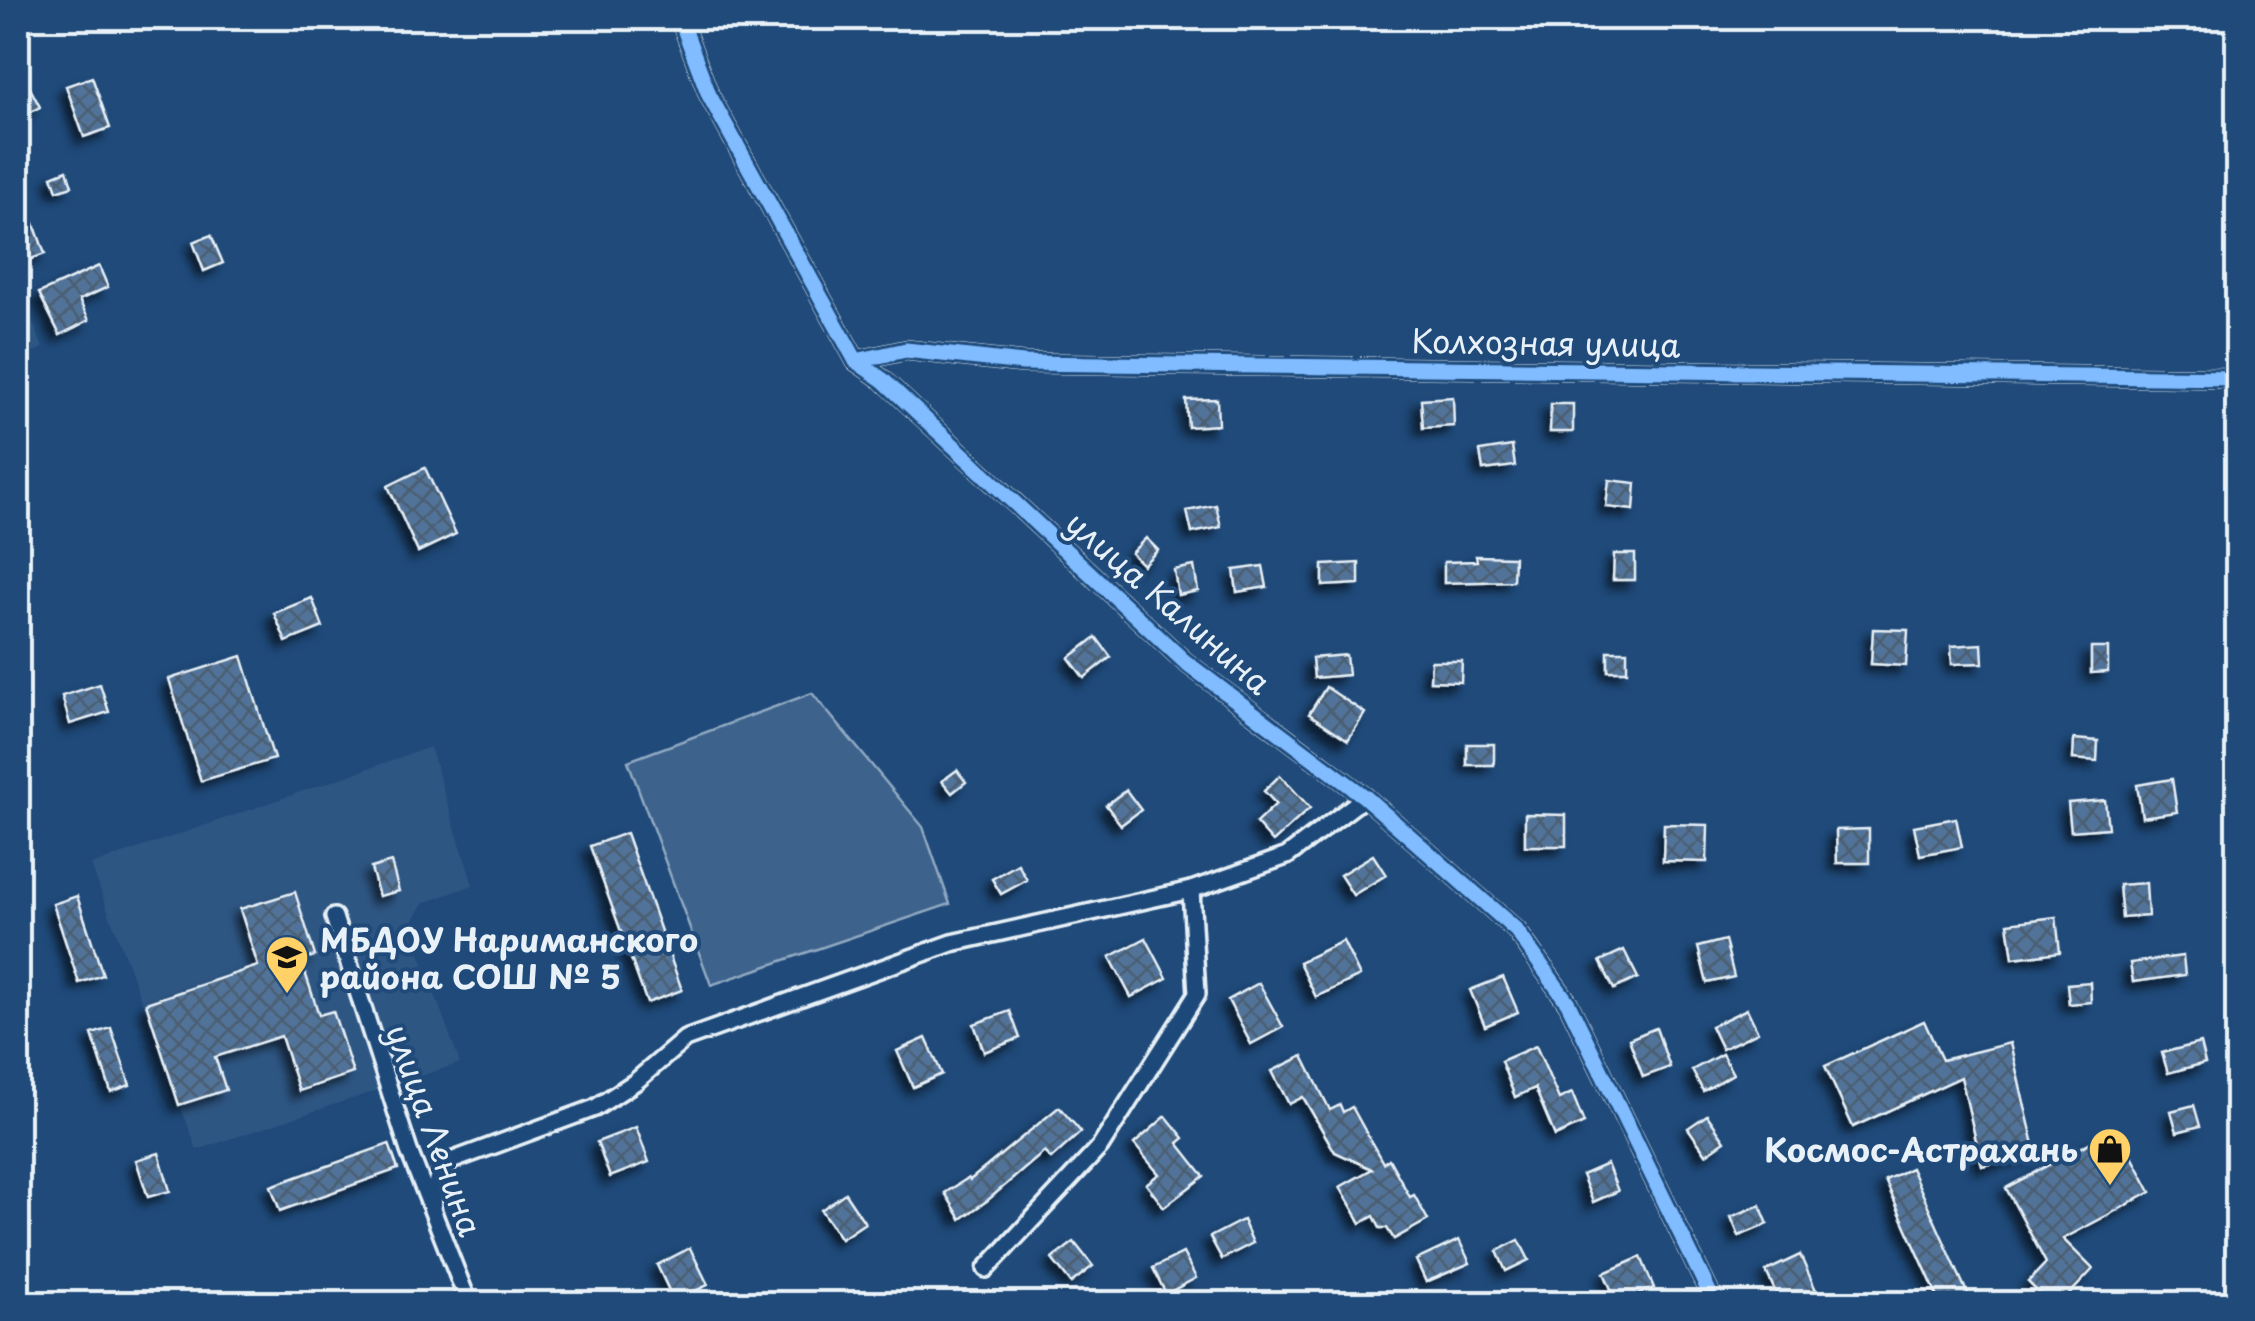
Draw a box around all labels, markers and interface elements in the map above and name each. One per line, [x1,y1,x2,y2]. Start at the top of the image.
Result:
street label: Колхозная улица [1411,316,1681,368]
street label: улица Калинина [1056,499,1282,705]
place label: МБДОУ Нариманского района СОШ № 5 [320,915,698,1000]
school or university icon: МБДОУ Нариманского района СОШ № 5 [264,934,310,995]
street label: улица Ленина [374,1017,496,1243]
place label: Космос-Астрахань [1764,1125,2078,1173]
shop icon: Космос-Астрахань [2087,1126,2133,1187]

